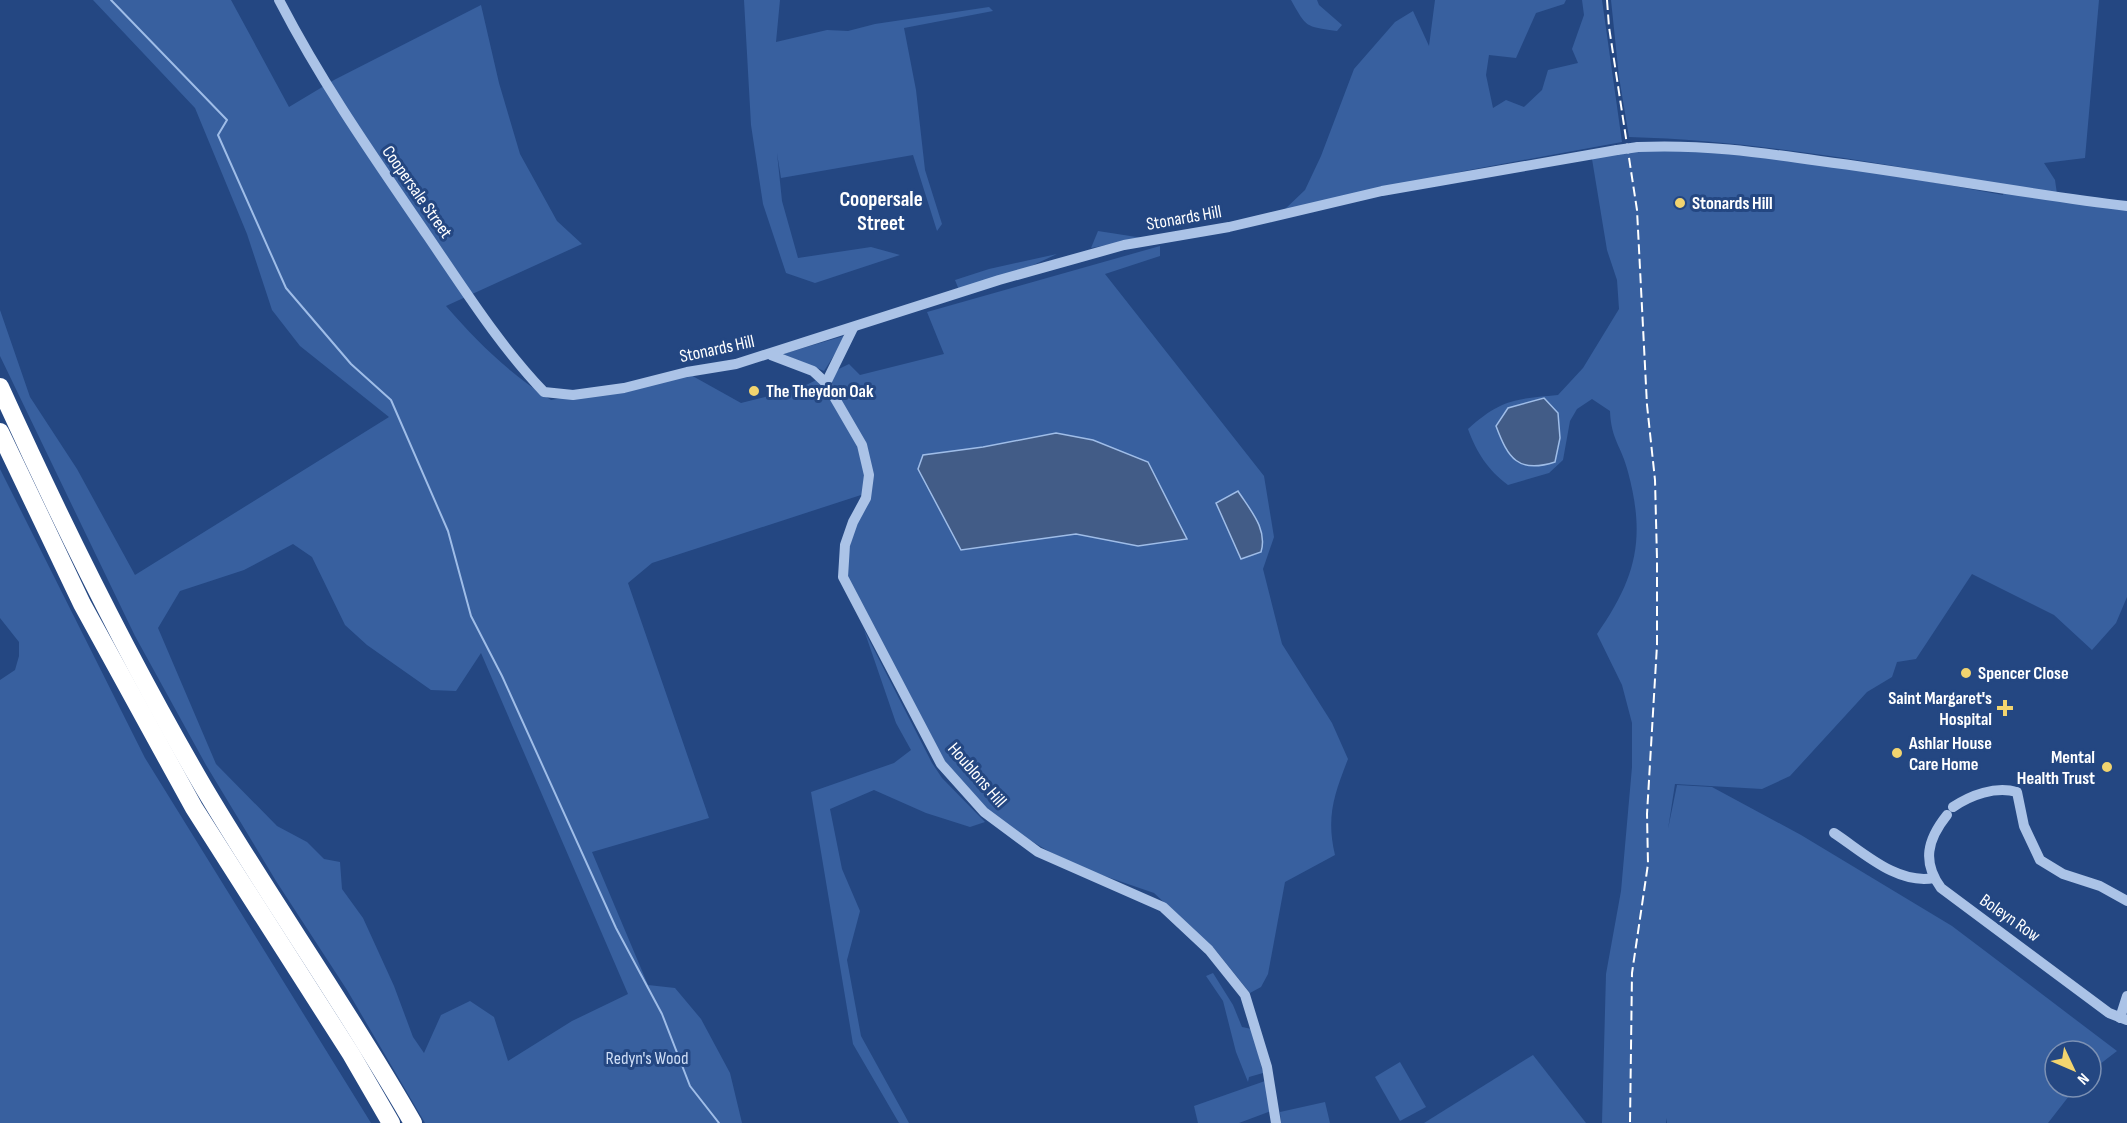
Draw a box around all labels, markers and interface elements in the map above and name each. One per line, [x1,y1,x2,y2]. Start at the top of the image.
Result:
street label: Coopersale Street [377,142,457,243]
district label: Coopersale Street [839,187,923,236]
place label: Stonards Hill [1692,193,1773,214]
marker: Stonards Hill [1673,196,1687,210]
street label: Stonards Hill [1145,201,1223,235]
street label: Stonards Hill [678,331,756,367]
place label: The Theydon Oak [766,381,874,402]
marker: The Theydon Oak [747,384,761,398]
place label: Spencer Close [1978,663,2069,684]
marker: Spencer Close [1959,666,1973,680]
place label: Saint Margaret's Hospital [1888,688,1992,730]
marker: Saint Margaret's Hospital [1996,699,2014,717]
place label: Ashlar House Care Home [1908,733,1992,775]
street label: Houblons Hill [943,738,1011,812]
marker: Ashlar House Care Home [1890,746,1904,760]
place label: Mental Health Trust [2017,747,2095,789]
marker: Mental Health Trust [2100,760,2114,774]
street label: Boleyn Row [1976,890,2044,946]
north arrow [2043,1039,2103,1099]
park label: Redyn's Wood [606,1048,688,1069]
text: N [2073,1069,2093,1088]

